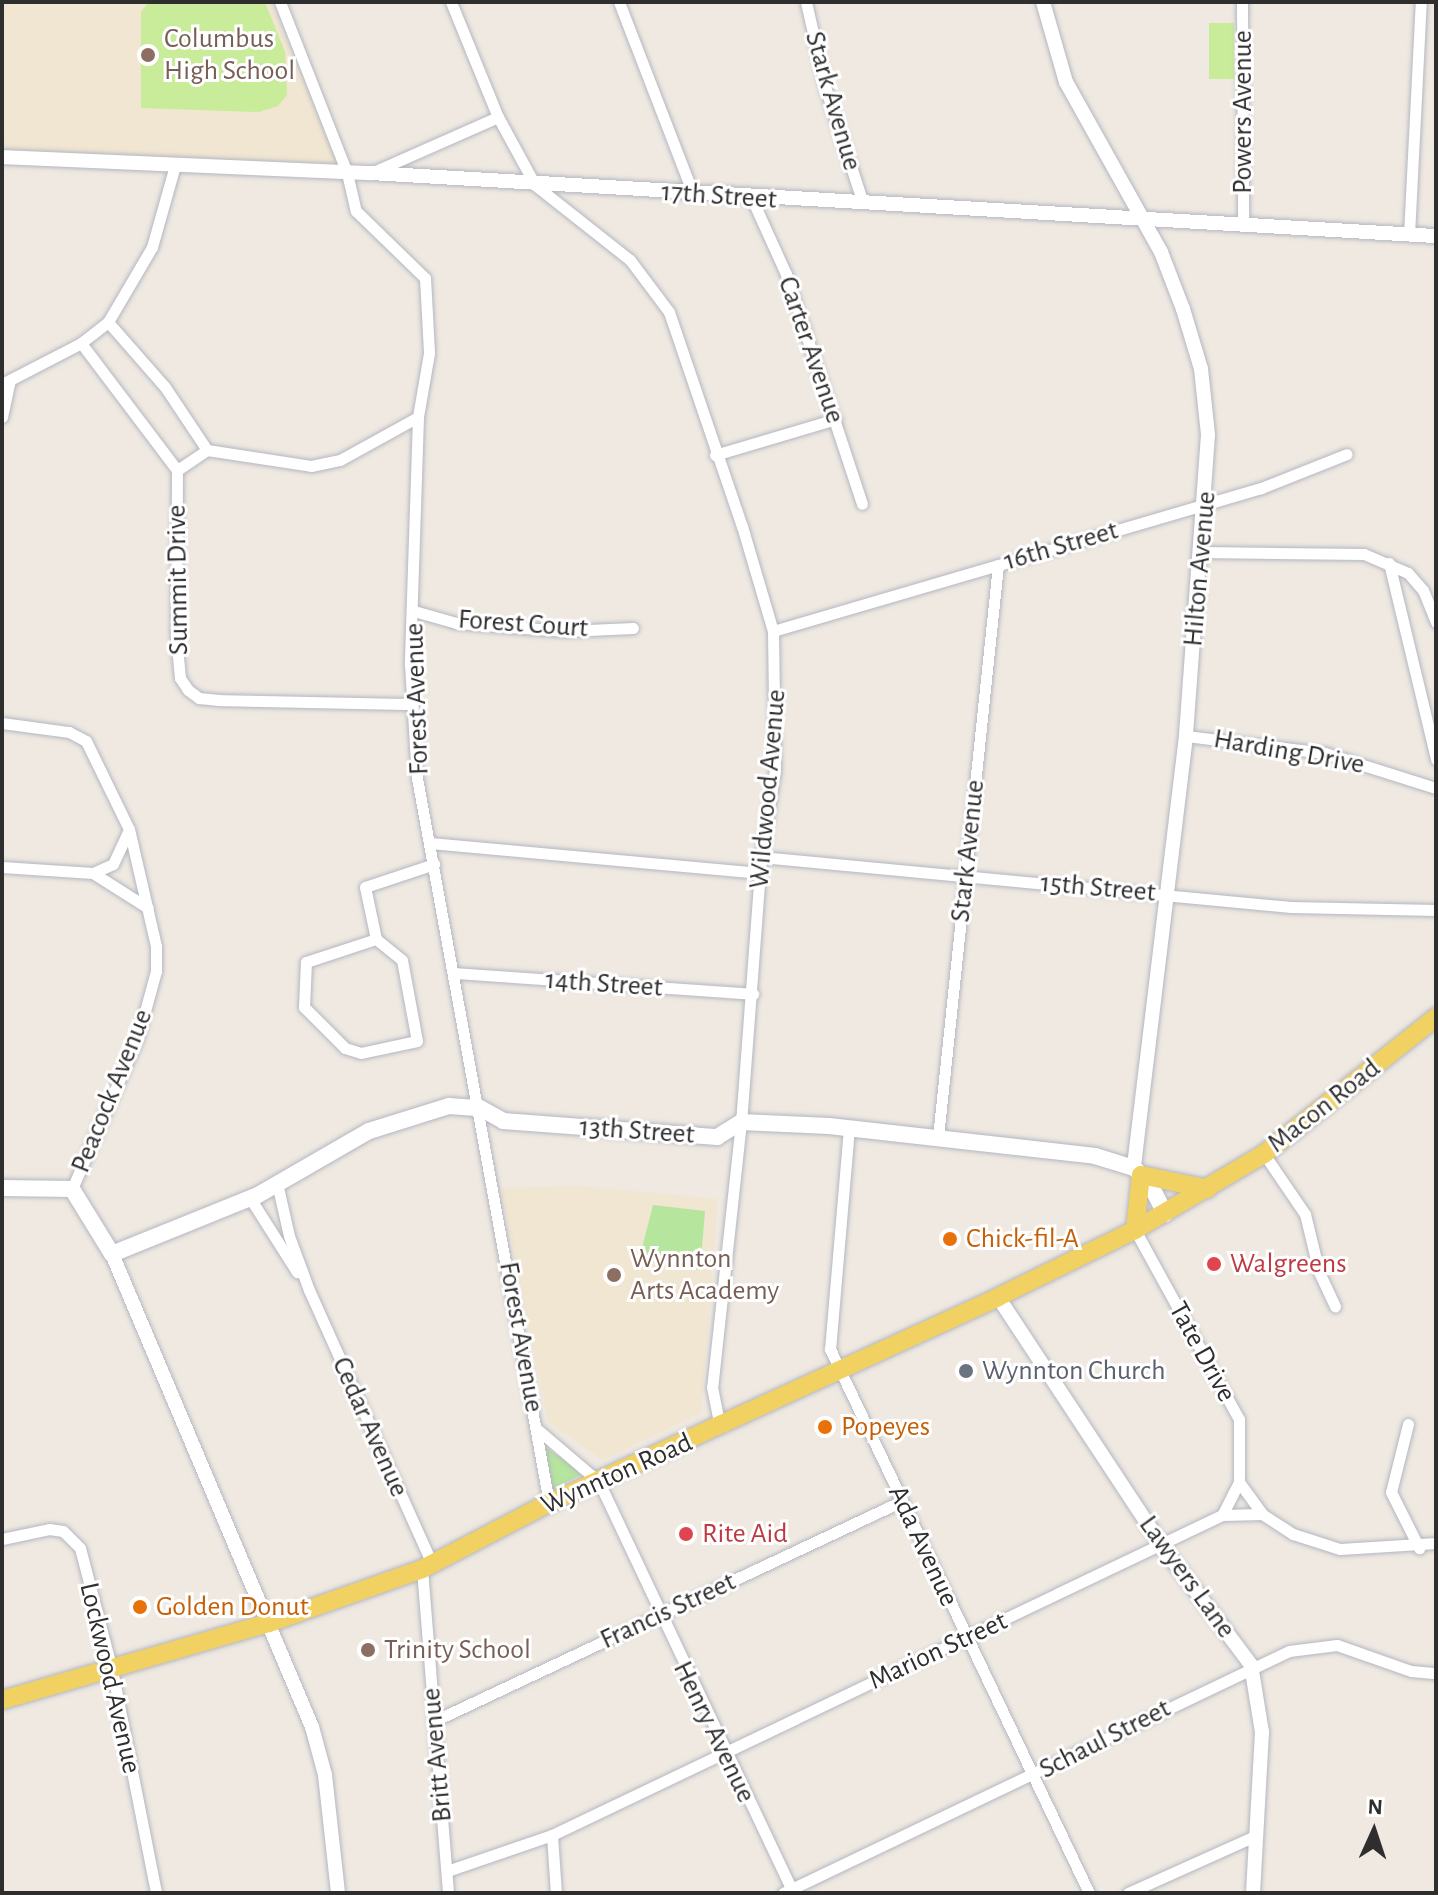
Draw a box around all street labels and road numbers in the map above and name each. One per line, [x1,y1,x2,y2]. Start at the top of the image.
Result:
street label: Stark Avenue [797,28,869,174]
street label: Powers Avenue [1226,30,1260,194]
street label: 17th Street [660,175,778,217]
street label: Carter Avenue [770,272,852,428]
street label: Hilton Avenue [1176,490,1224,648]
street label: Summit Drive [160,505,196,655]
street label: 16th Street [1000,514,1122,578]
street label: Forest Court [457,603,589,645]
street label: Forest Avenue [398,622,436,776]
street label: Wildwood Avenue [743,688,793,890]
street label: Harding Drive [1211,722,1367,782]
street label: Stark Avenue [944,778,992,924]
street label: 15th Street [1039,866,1157,910]
street label: 14th Street [544,963,664,1005]
street label: Peacock Avenue [64,1004,160,1178]
street label: Macon Road [1261,1052,1387,1160]
street label: 13th Street [578,1110,696,1152]
street label: Forest Avenue [491,1259,551,1415]
street label: Tate Drive [1161,1296,1243,1408]
street label: Cedar Avenue [324,1352,416,1502]
street label: Wynnton Road [536,1426,698,1522]
street label: Ada Avenue [880,1480,966,1612]
street label: Lawyers Lane [1131,1509,1243,1645]
street label: Francis Street [595,1565,741,1657]
street label: Lockwood Avenue [72,1579,148,1777]
street label: Marion Street [863,1604,1013,1698]
street label: Henry Avenue [665,1656,763,1808]
street label: Britt Avenue [414,1686,460,1824]
street label: Schaul Street [1034,1692,1176,1786]

